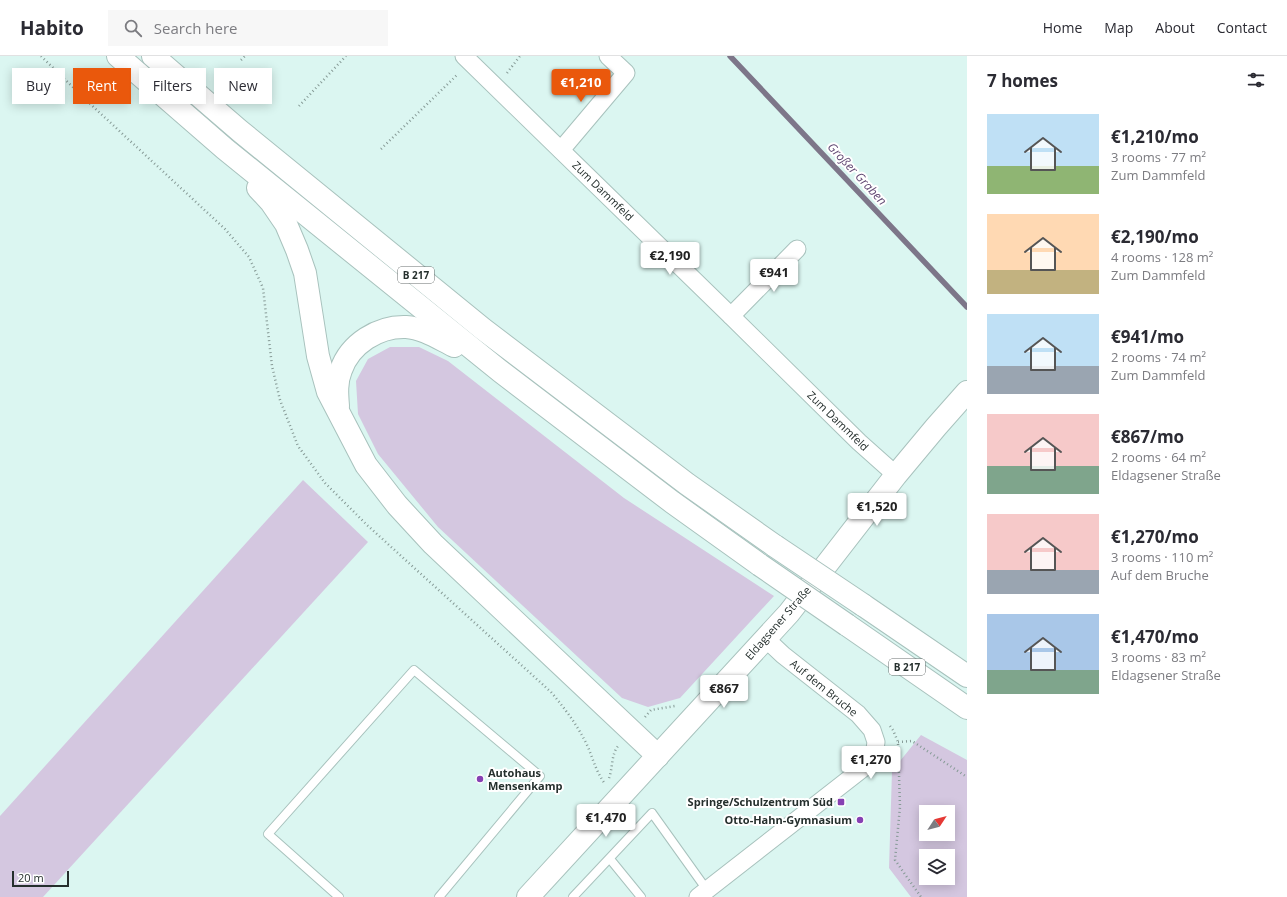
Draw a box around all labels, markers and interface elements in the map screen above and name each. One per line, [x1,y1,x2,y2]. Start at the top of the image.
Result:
search box [108,10,388,46]
text: Habito [20,15,84,41]
icon: search [122,17,144,39]
text: Search here [154,18,237,38]
text: Home [1043,18,1082,37]
text: Map [1104,18,1133,37]
text: About [1155,18,1195,37]
text: Contact [1217,18,1267,37]
chip: Buy [12,68,65,104]
chip: Rent [73,68,131,104]
chip: Filters [139,68,206,104]
chip: New [214,68,272,104]
pin: €1,210 [548,69,614,103]
text: 7 homes [987,69,1058,92]
icon: filters [1245,69,1267,91]
text: €1,210 [561,73,601,91]
text: €1,210/mo [1111,125,1199,148]
icon: home [1019,130,1067,178]
water label: Großer Graben [824,139,891,209]
text: 3 rooms · 77 m² [1111,148,1206,166]
street label: Zum Dammfeld [569,157,637,224]
text: Zum Dammfeld [1111,166,1205,184]
text: €2,190/mo [1111,225,1199,248]
icon: home [1019,230,1067,278]
pin: €2,190 [637,242,703,276]
text: €2,190 [650,246,690,264]
text: 4 rooms · 128 m² [1111,248,1213,266]
pin: €941 [750,259,798,293]
text: €941 [759,263,789,281]
text: Zum Dammfeld [1111,266,1205,284]
road number: B 217 [398,267,434,283]
text: €941/mo [1111,325,1184,348]
icon: home [1019,330,1067,378]
text: 2 rooms · 74 m² [1111,348,1206,366]
text: Zum Dammfeld [1111,366,1205,384]
street label: Zum Dammfeld [804,387,872,454]
text: €867/mo [1111,425,1184,448]
icon: home [1019,430,1067,478]
text: 2 rooms · 64 m² [1111,448,1206,466]
text: Eldagsener Straße [1111,466,1221,484]
pin: €1,520 [844,493,910,527]
text: €1,520 [857,497,897,515]
text: €1,270/mo [1111,525,1199,548]
icon: home [1019,530,1067,578]
text: 3 rooms · 110 m² [1111,548,1213,566]
text: Auf dem Bruche [1111,566,1209,584]
street label: Eldagsener Straße [741,583,814,663]
text: €1,470/mo [1111,625,1199,648]
icon: home [1019,630,1067,678]
text: 3 rooms · 83 m² [1111,648,1206,666]
street label: Auf dem Bruche [787,656,861,719]
road number: B 217 [889,659,925,675]
text: Eldagsener Straße [1111,666,1221,684]
pin: €867 [700,675,748,709]
text: €867 [709,679,739,697]
pin: €1,270 [838,746,904,780]
text: €1,270 [851,750,891,768]
place label: Autohaus Mensenkamp [488,765,563,793]
marker: Autohaus Mensenkamp [475,774,485,784]
place label: Springe/Schulzentrum Süd [688,794,833,809]
marker: Springe/Schulzentrum Süd [836,797,846,807]
pin: €1,470 [573,804,639,838]
north arrow [919,805,955,841]
map controls [919,805,955,885]
text: €1,470 [586,808,626,826]
place label: Otto-Hahn-Gymnasium [725,812,852,827]
marker: Otto-Hahn-Gymnasium [855,815,865,825]
button: layers [919,849,955,885]
scale bar [12,869,69,888]
text: 20 m [18,870,44,885]

